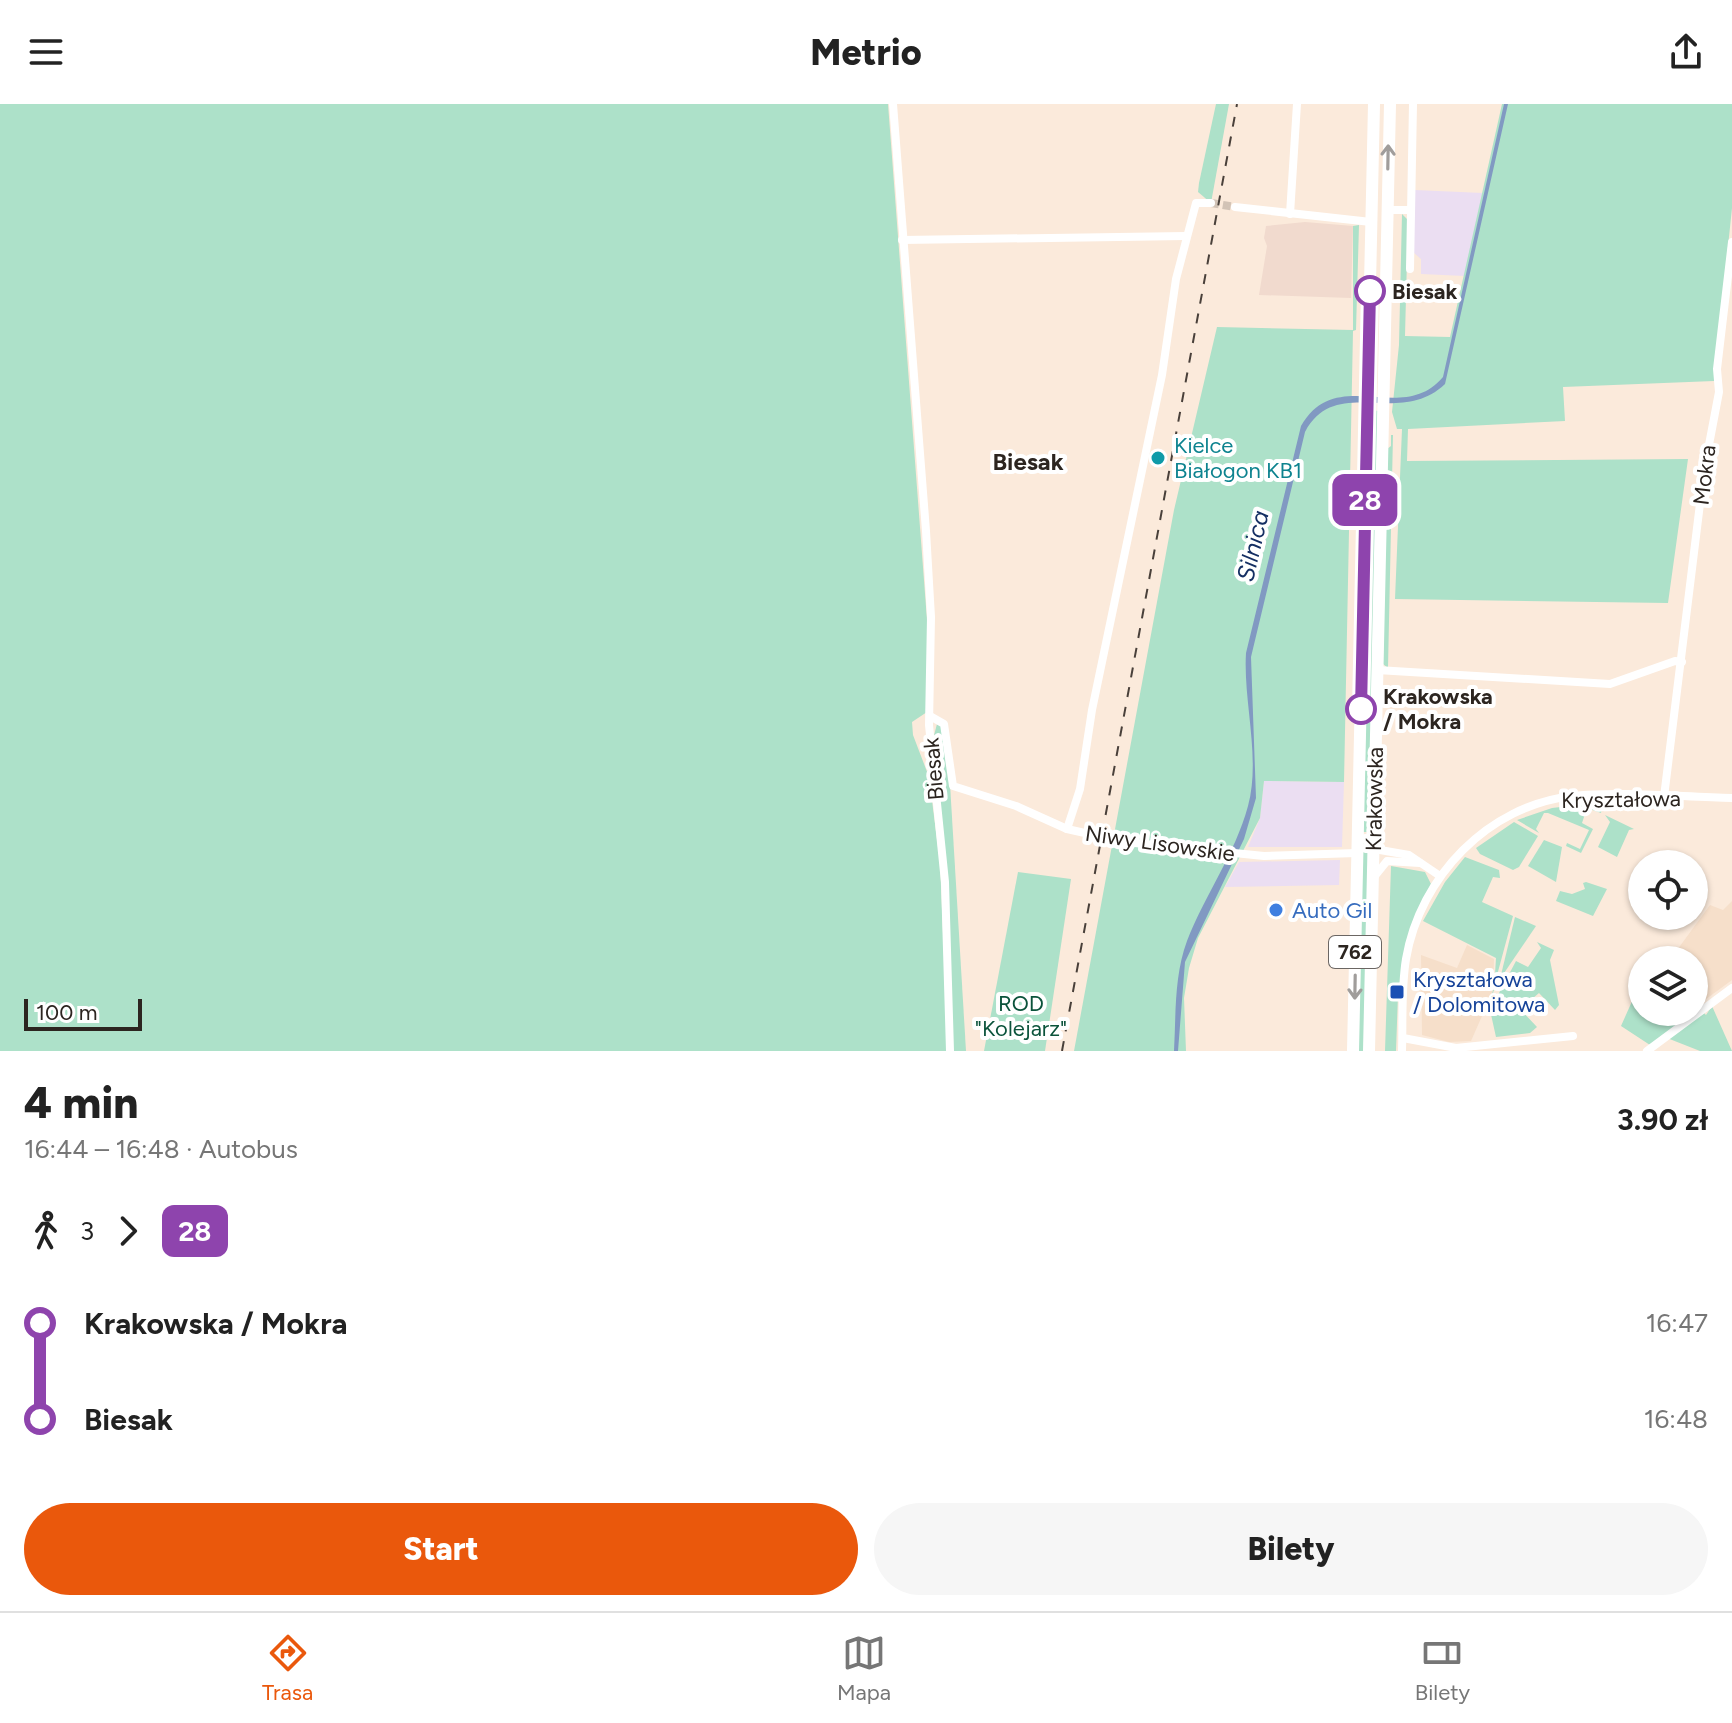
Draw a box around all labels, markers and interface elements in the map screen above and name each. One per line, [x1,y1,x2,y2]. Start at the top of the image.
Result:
icon: menu [24,30,68,74]
icon: share [1664,30,1708,74]
text: Metrio [810,31,922,74]
one-way arrow [1381,144,1396,171]
marker: Biesak [1355,276,1385,306]
place label: Biesak [1392,278,1457,305]
place label: Kielce Białogon KB1 [1174,432,1302,484]
street label: Mokra [1687,443,1722,507]
district label: Biesak [992,447,1064,476]
marker: Kielce Białogon KB1 [1149,449,1167,467]
line badge: 28 [1329,474,1401,526]
text: 28 [1348,483,1382,517]
water label: Silnica [1230,508,1275,584]
place label: Krakowska / Mokra [1383,683,1493,735]
marker: Krakowska / Mokra [1346,694,1376,724]
street label: Biesak [917,736,950,801]
street label: Krakowska [1360,747,1389,851]
street label: Kryształowa [1561,785,1681,814]
street label: Niwy Lisowskie [1083,820,1237,867]
map controls [1628,850,1708,1026]
button: locate [1628,850,1708,930]
place label: Auto Gil [1292,897,1372,924]
marker: Auto Gil [1267,901,1285,919]
road number: 762 [1329,936,1381,968]
button: layers [1628,946,1708,1026]
place label: Kryształowa / Dolomitowa [1413,966,1545,1018]
one-way arrow [1347,973,1362,1000]
marker: Kryształowa / Dolomitowa [1388,983,1406,1001]
park label: ROD "Kolejarz" [975,990,1067,1042]
scale bar [24,995,142,1031]
text: 100 m [36,999,97,1026]
text: 4 min [24,1076,139,1129]
text: 3.90 zł [1617,1101,1708,1138]
text: 16:44 – 16:48 · Autobus [24,1133,298,1165]
icon: walk [24,1209,68,1253]
icon: forward [106,1209,150,1253]
text: 28 [178,1214,212,1248]
text: 3 [80,1215,94,1247]
text: Krakowska / Mokra [84,1305,348,1342]
text: 16:47 [1646,1307,1708,1339]
text: Biesak [84,1401,173,1438]
text: 16:48 [1644,1403,1708,1435]
button: Start [24,1503,858,1595]
button: Bilety [874,1503,1708,1595]
tab: Trasa [262,1631,313,1706]
tab: Mapa [837,1631,891,1706]
tab: Bilety [1415,1631,1470,1706]

